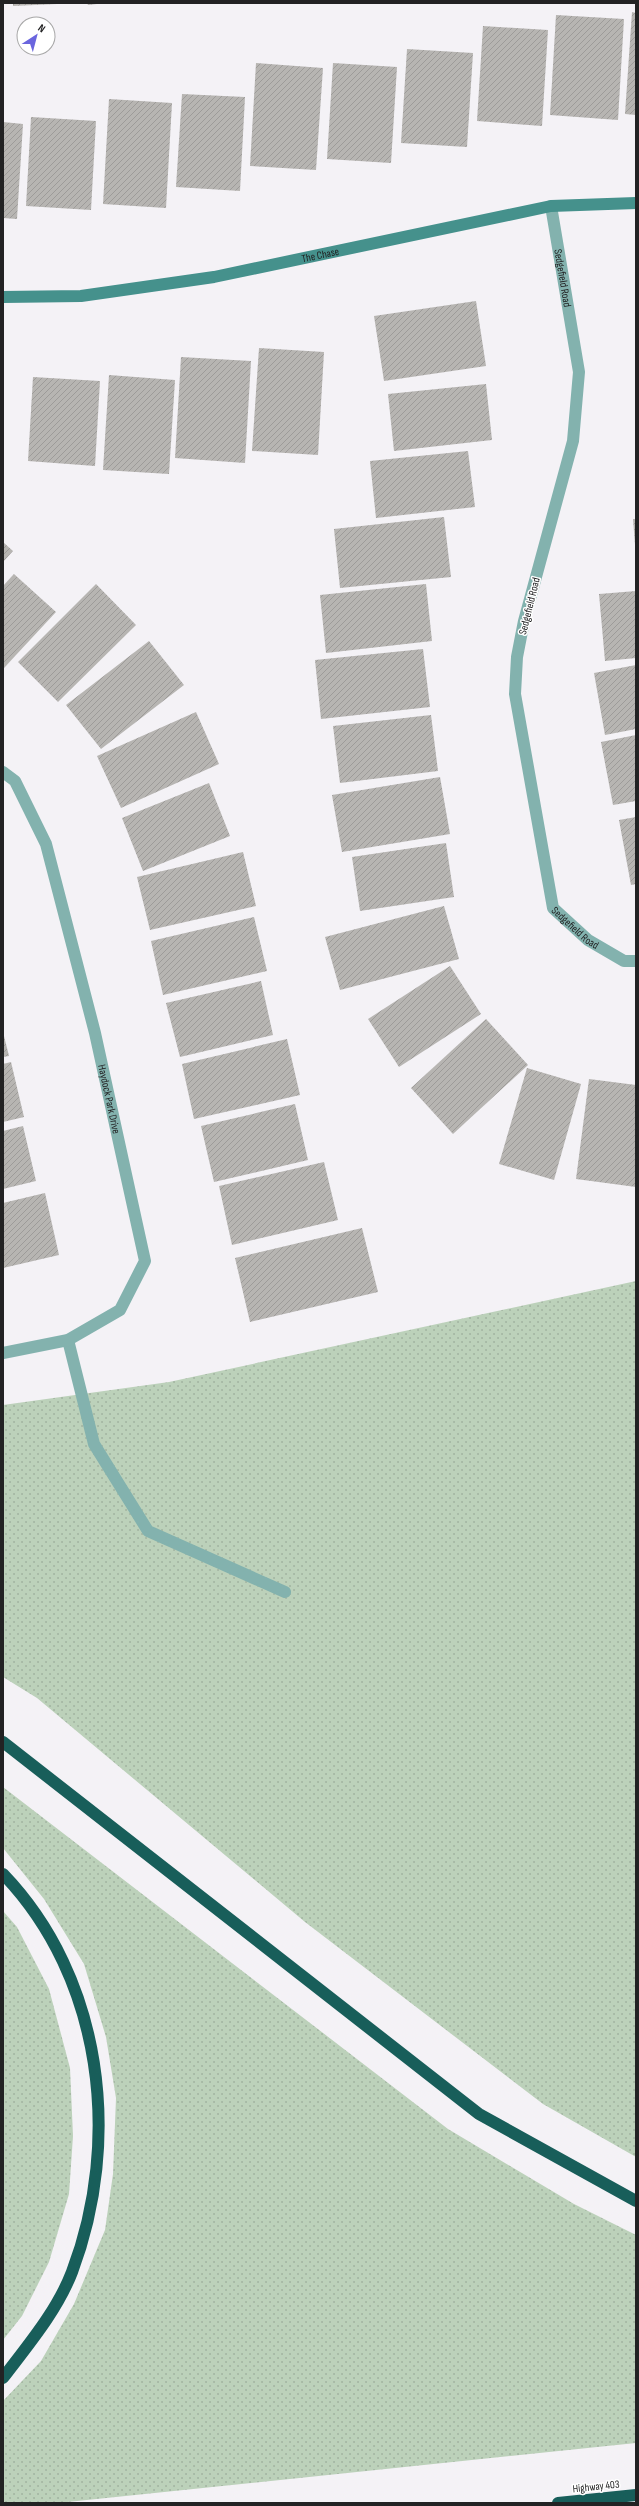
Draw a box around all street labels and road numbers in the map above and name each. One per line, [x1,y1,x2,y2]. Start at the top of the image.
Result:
street label: The Chase [300,245,340,265]
street label: Sedgefield Road [551,248,574,308]
street label: Sedgefield Road [516,576,543,636]
street label: Sedgefield Road [549,904,601,952]
street label: Haydock Park Drive [95,1063,123,1135]
street label: Highway 403 [572,2478,621,2495]

